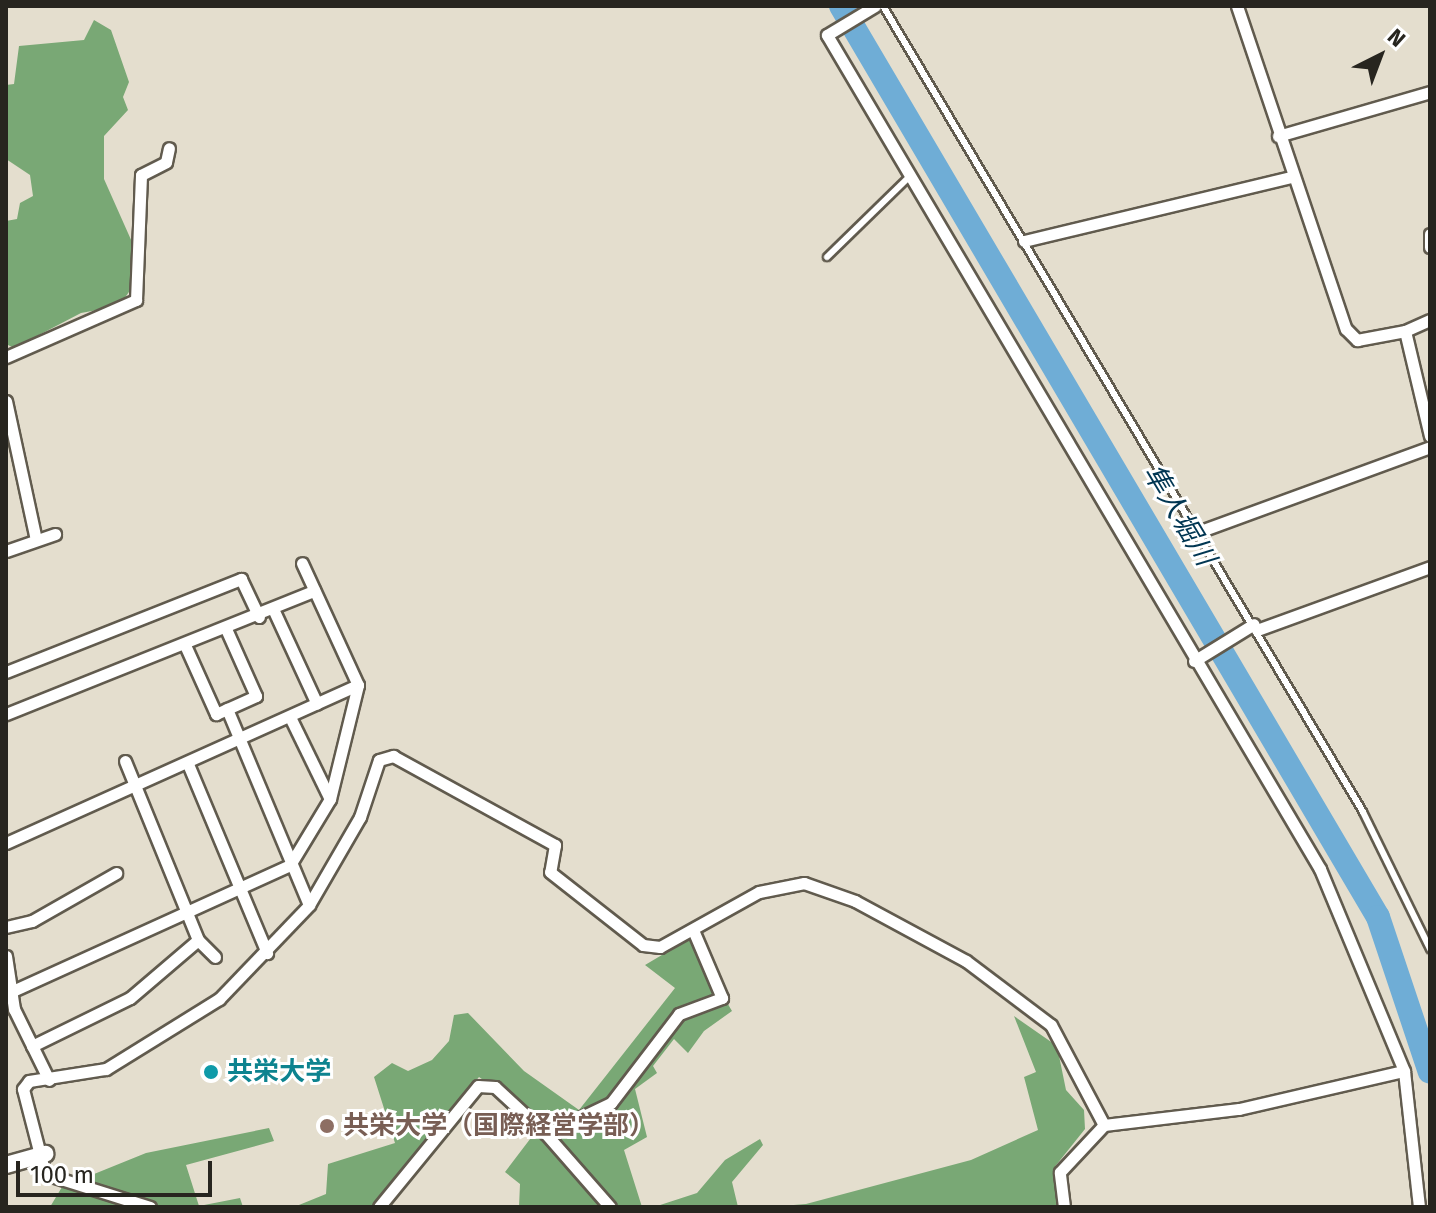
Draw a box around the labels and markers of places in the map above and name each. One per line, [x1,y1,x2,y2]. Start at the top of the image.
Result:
place label: 共栄大学 [227,1056,331,1088]
marker: 共栄大学 [202,1063,220,1081]
place label: 共栄大学（国際経営学部） [343,1110,655,1142]
marker: 共栄大学（国際経営学部） [318,1117,336,1135]

